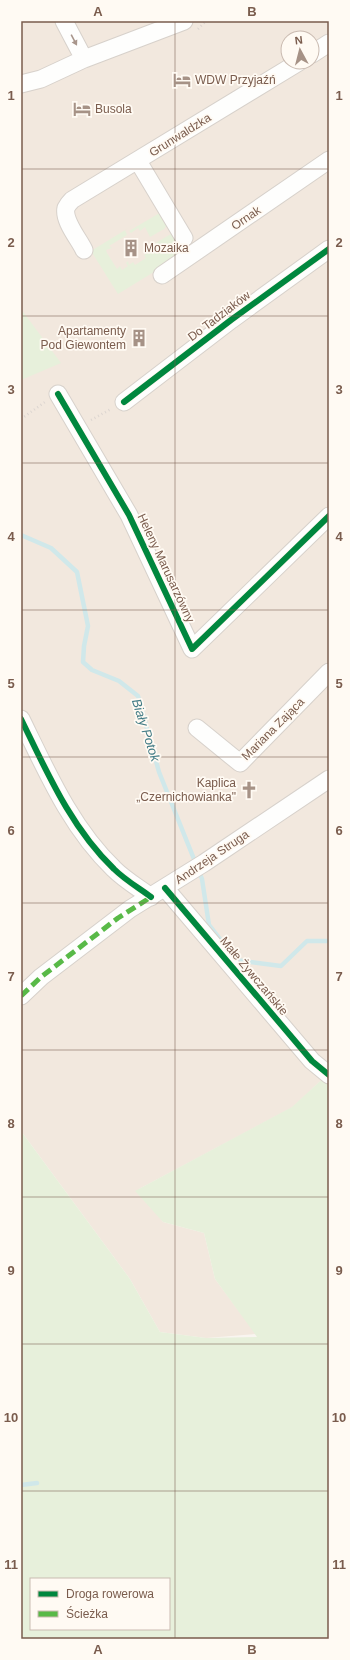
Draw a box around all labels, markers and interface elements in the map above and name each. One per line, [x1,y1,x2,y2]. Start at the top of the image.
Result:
text: A [93,4,103,19]
text: B [247,4,257,19]
north arrow [280,30,320,70]
one-way arrow [71,34,77,46]
text: N [294,34,304,47]
hotel icon: WDW Przyjaźń [172,70,192,90]
place label: WDW Przyjaźń [195,73,276,87]
text: 1 [7,88,15,103]
text: 1 [335,88,343,103]
hotel icon: Busola [72,99,92,119]
place label: Busola [95,102,132,116]
street label: Grunwaldzka [147,110,214,159]
street label: Ornak [229,203,264,233]
text: 2 [7,235,15,250]
text: 2 [335,235,343,250]
building icon: Mozaika [121,238,141,258]
place label: Mozaika [144,241,189,255]
street label: Do Tadziaków [185,288,253,344]
place label: Apartamenty Pod Giewontem [41,324,126,352]
building icon: Apartamenty Pod Giewontem [129,328,149,348]
text: 3 [7,382,15,397]
text: 3 [335,382,343,397]
street label: Heleny Marusarzówny [135,511,197,625]
text: 4 [7,529,15,544]
text: 4 [335,529,343,544]
text: 5 [7,676,15,691]
text: 5 [335,676,343,691]
street label: Mariana Zająca [239,695,307,763]
water label: Biały Potok [129,697,164,765]
place label: Kaplica „Czernichowianka" [136,776,236,804]
church icon: Kaplica „Czernichowianka" [239,780,259,800]
text: 6 [7,823,15,838]
text: 6 [335,823,343,838]
street label: Andrzeja Struga [172,827,252,887]
street label: Małe Żywczańskie [217,934,291,1018]
text: 7 [7,969,15,984]
text: 7 [335,969,343,984]
text: 8 [7,1116,15,1131]
text: 8 [335,1116,343,1131]
text: 9 [7,1263,15,1278]
text: 9 [335,1263,343,1278]
text: 10 [4,1410,18,1425]
text: 10 [332,1410,346,1425]
text: 11 [4,1557,18,1572]
text: 11 [332,1557,346,1572]
legend [30,1578,170,1630]
text: Droga rowerowa [66,1587,154,1601]
text: Ścieżka [66,1606,108,1621]
text: A [93,1642,103,1657]
text: B [247,1642,257,1657]

